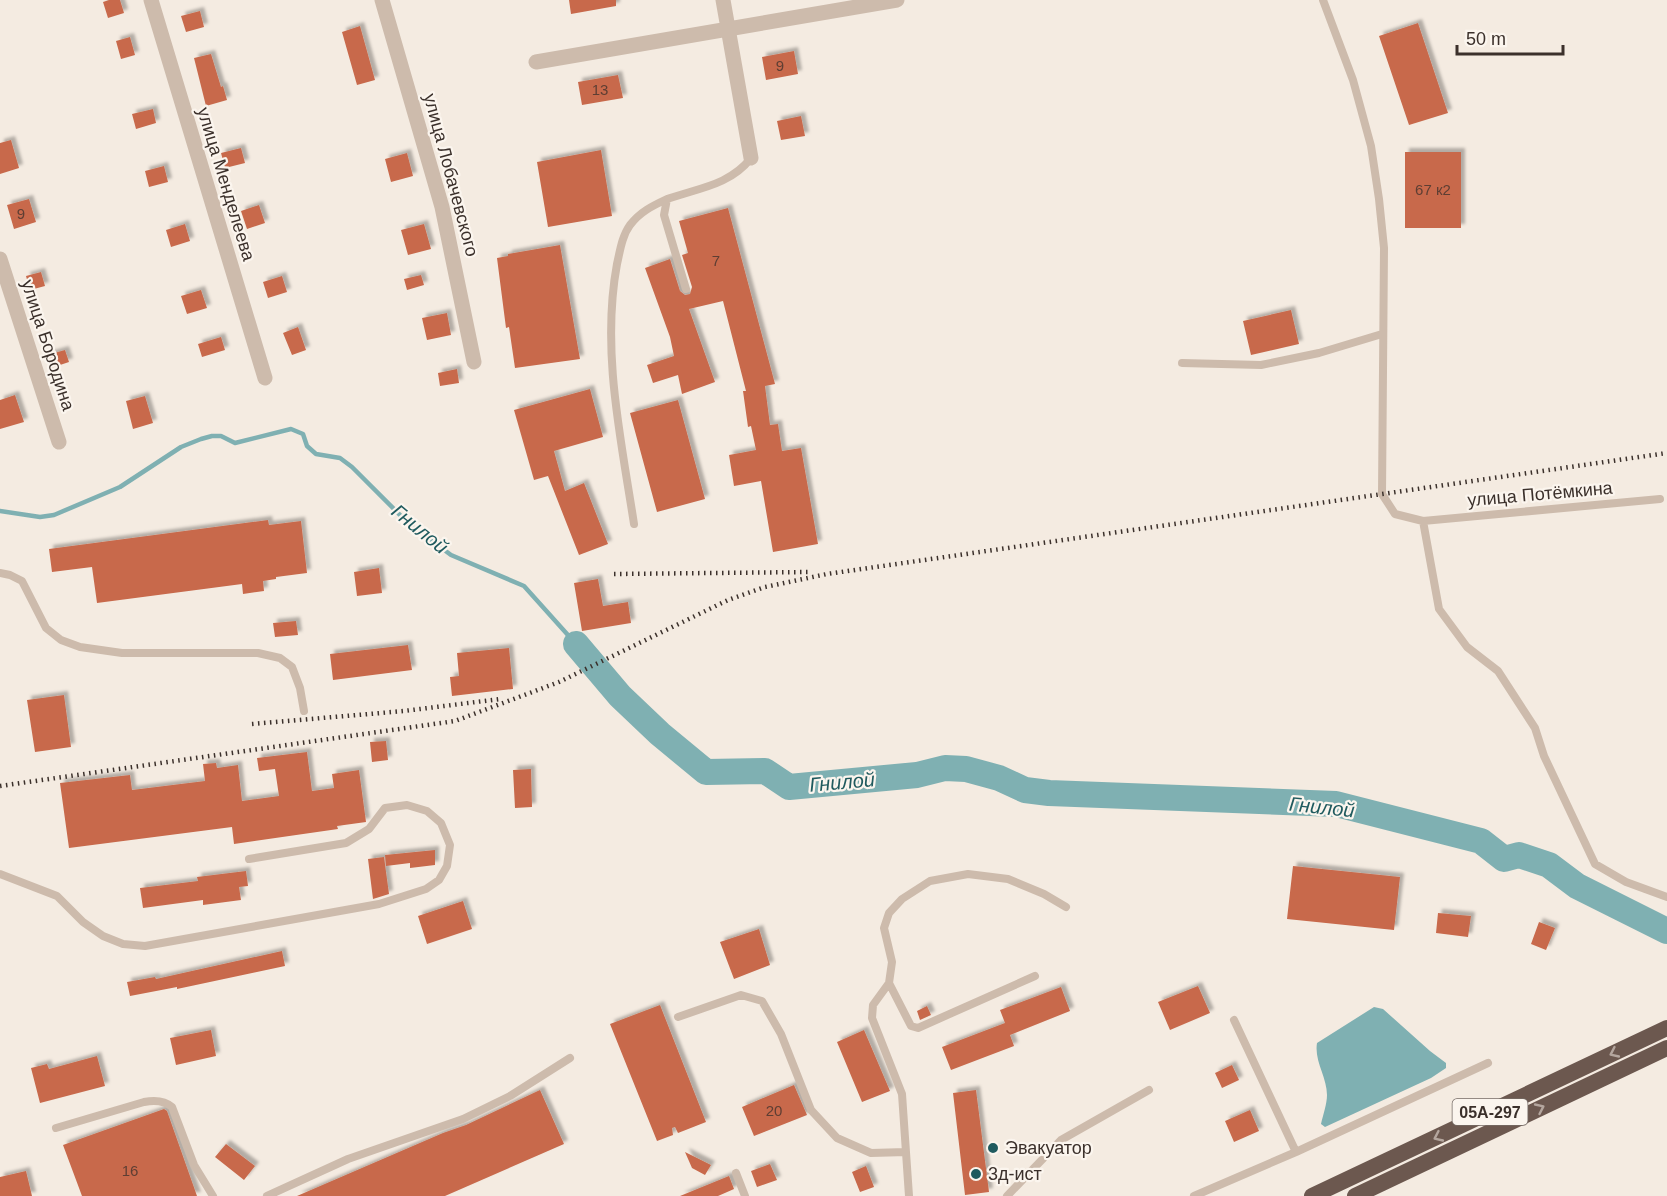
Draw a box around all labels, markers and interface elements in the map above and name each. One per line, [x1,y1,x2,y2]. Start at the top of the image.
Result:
scale bar [1457,18,1564,56]
text: 50 m [1466,29,1506,49]
house number: 9 [776,57,784,74]
house number: 13 [592,81,608,98]
street label: улица Лобачевского [420,91,482,259]
street label: улица Менделеева [193,105,259,264]
house number: 67 к2 [1415,181,1451,198]
house number: 9 [17,205,25,222]
house number: 7 [712,252,720,269]
street label: улица Бородина [17,277,79,414]
street label: улица Потёмкина [1467,478,1614,510]
water label: Гнилой [388,500,452,558]
water label: Гнилой [808,768,876,796]
water label: Гнилой [1288,793,1356,821]
one-way arrow [1610,1046,1621,1058]
road number: 05А-297 [1452,1099,1528,1125]
house number: 20 [766,1102,782,1119]
one-way arrow [1534,1103,1545,1115]
one-way arrow [1433,1129,1444,1141]
place label: Эвакуатор [1005,1138,1092,1158]
marker: Эвакуатор [986,1141,1000,1155]
house number: 16 [122,1162,138,1179]
place label: 3д-ист [988,1164,1042,1184]
marker: 3д-ист [969,1167,983,1181]

